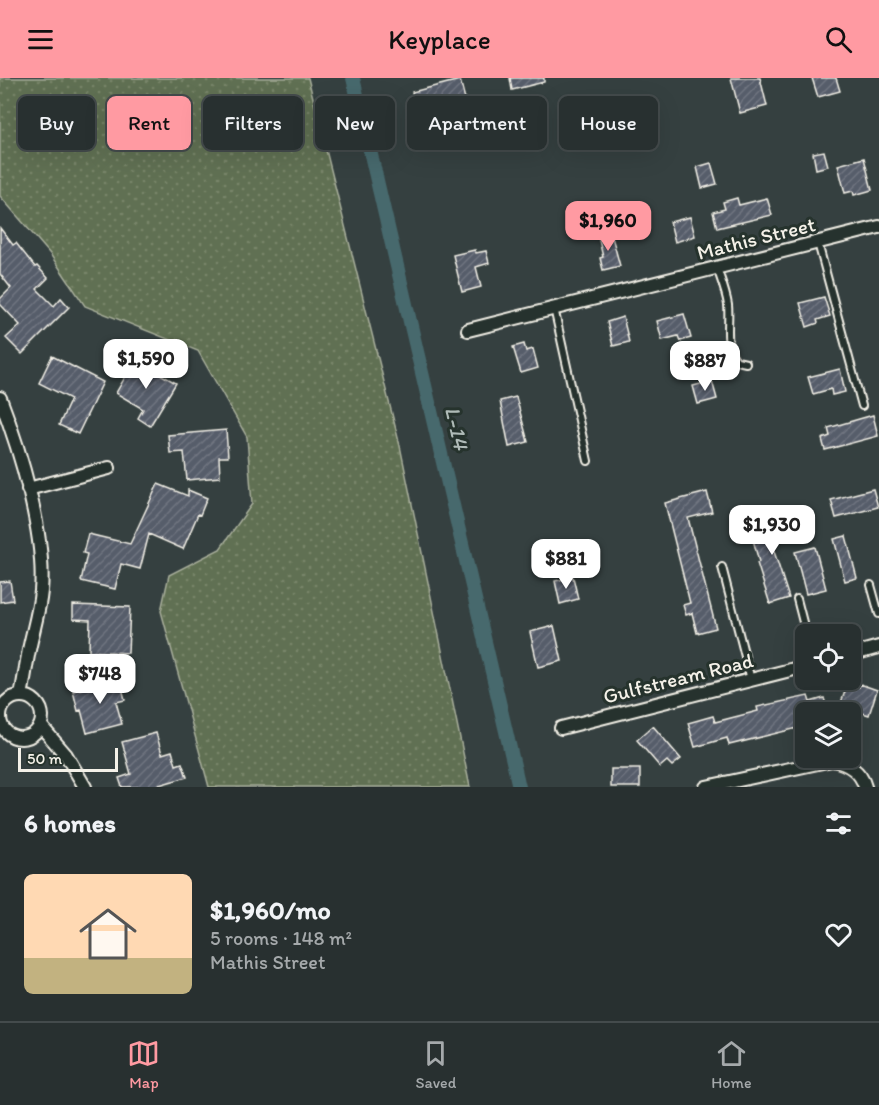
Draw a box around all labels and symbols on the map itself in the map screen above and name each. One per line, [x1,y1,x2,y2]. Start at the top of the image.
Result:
pin: $1,960 [559,201,657,252]
street label: Mathis Street [694,211,818,265]
pin: $1,590 [97,339,195,390]
pin: $887 [669,341,741,392]
water label: L-14 [439,404,475,454]
pin: $1,930 [723,505,821,556]
pin: $881 [530,539,602,590]
street label: Gulfstream Road [600,647,756,709]
pin: $748 [64,654,136,705]
scale bar [18,745,118,772]

